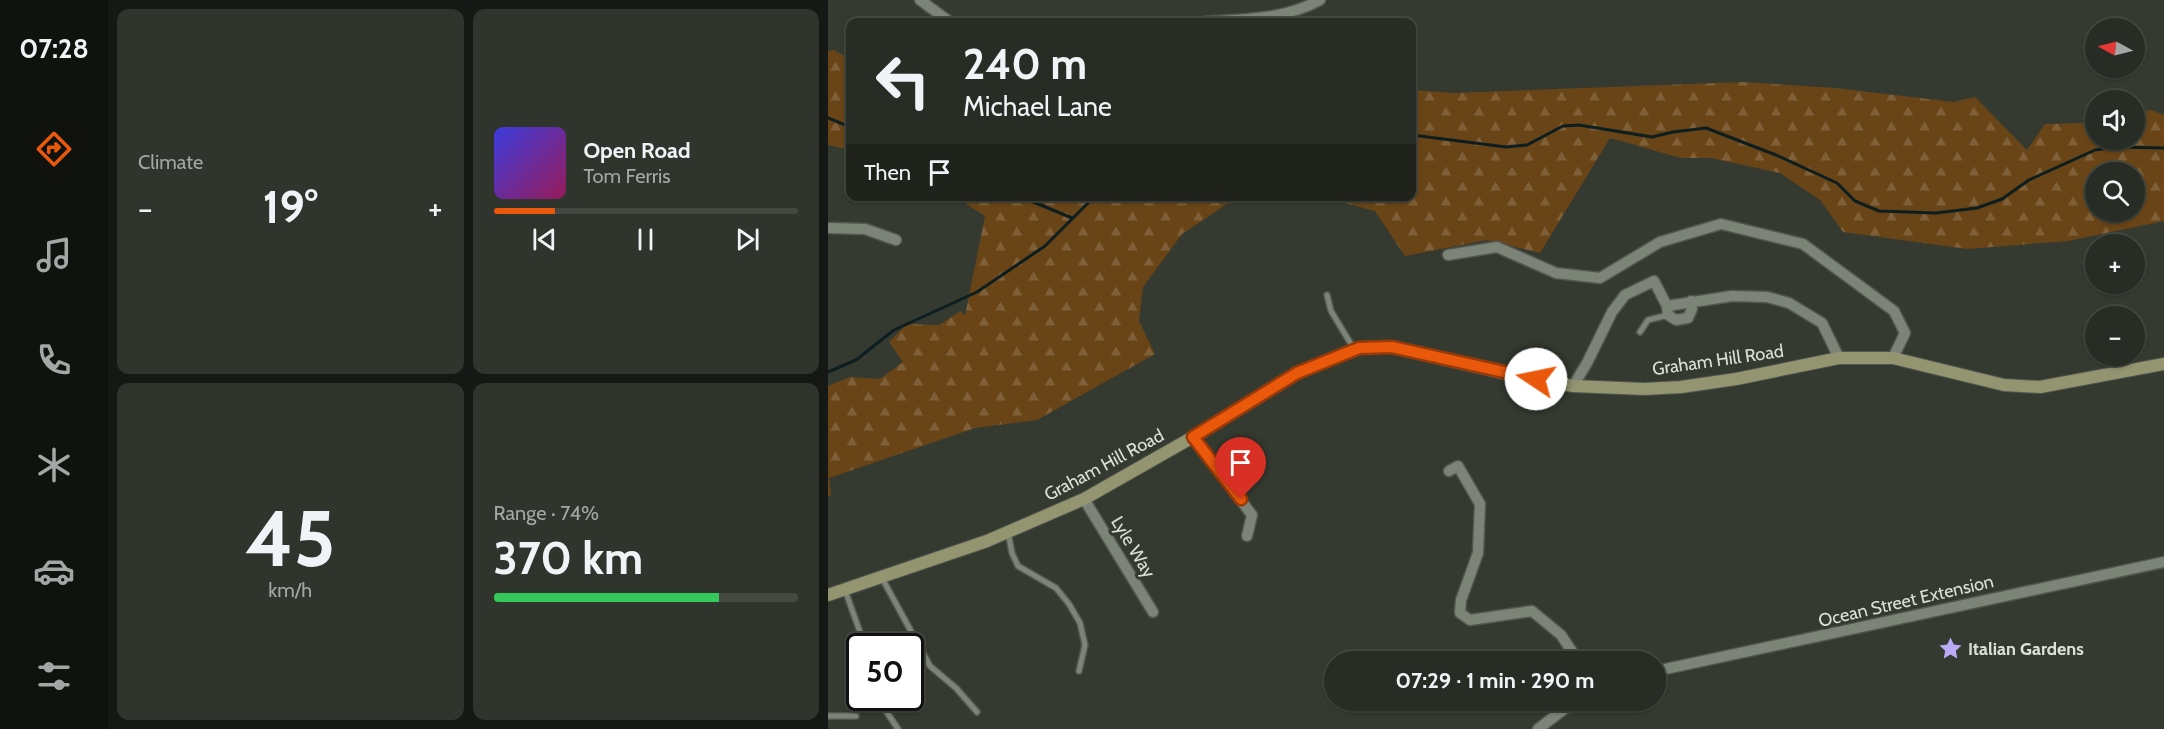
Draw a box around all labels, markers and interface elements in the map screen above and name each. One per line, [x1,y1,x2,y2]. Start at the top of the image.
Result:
north arrow [2085,18,2145,78]
map controls [2085,18,2145,366]
text: 07:28 [19,32,89,65]
text: 240 m [963,38,1087,90]
icon: left [864,42,942,120]
text: Michael Lane [963,90,1112,123]
button: sound [2085,90,2145,150]
icon: directions [33,128,75,170]
text: Open Road [584,137,691,164]
text: Climate [138,150,203,174]
icon: arrive [923,156,956,189]
text: Then [864,159,911,186]
button: search [2085,162,2145,222]
text: Tom Ferris [584,164,671,188]
text: 19° [263,180,318,234]
text: − [138,188,153,228]
text: + [428,188,443,228]
icon: previous [528,223,561,256]
icon: pause [629,223,662,256]
icon: next [731,223,764,256]
icon: music [33,234,75,276]
button: + [2085,234,2145,294]
button: − [2085,306,2145,366]
icon: phone [33,339,75,381]
street label: Graham Hill Road [1651,340,1785,380]
position arrow [1504,347,1568,411]
street label: Graham Hill Road [1040,424,1168,506]
pin [1215,437,1266,499]
icon: climate [33,444,75,486]
icon: arrive [1224,446,1257,479]
text: 45 [245,491,335,586]
text: Range · 74% [494,501,599,525]
street label: Lyle Way [1106,512,1160,582]
text: 370 km [494,531,643,585]
icon: car [33,550,75,592]
street label: Ocean Street Extension [1816,570,1996,632]
text: km/h [268,578,312,602]
speed limit sign: 50 [846,633,924,711]
place icon: Italian Gardens [1937,636,1963,662]
place label: Italian Gardens [1968,638,2084,660]
icon: filters [33,655,75,697]
text: 07:29 · 1 min · 290 m [1396,667,1594,694]

